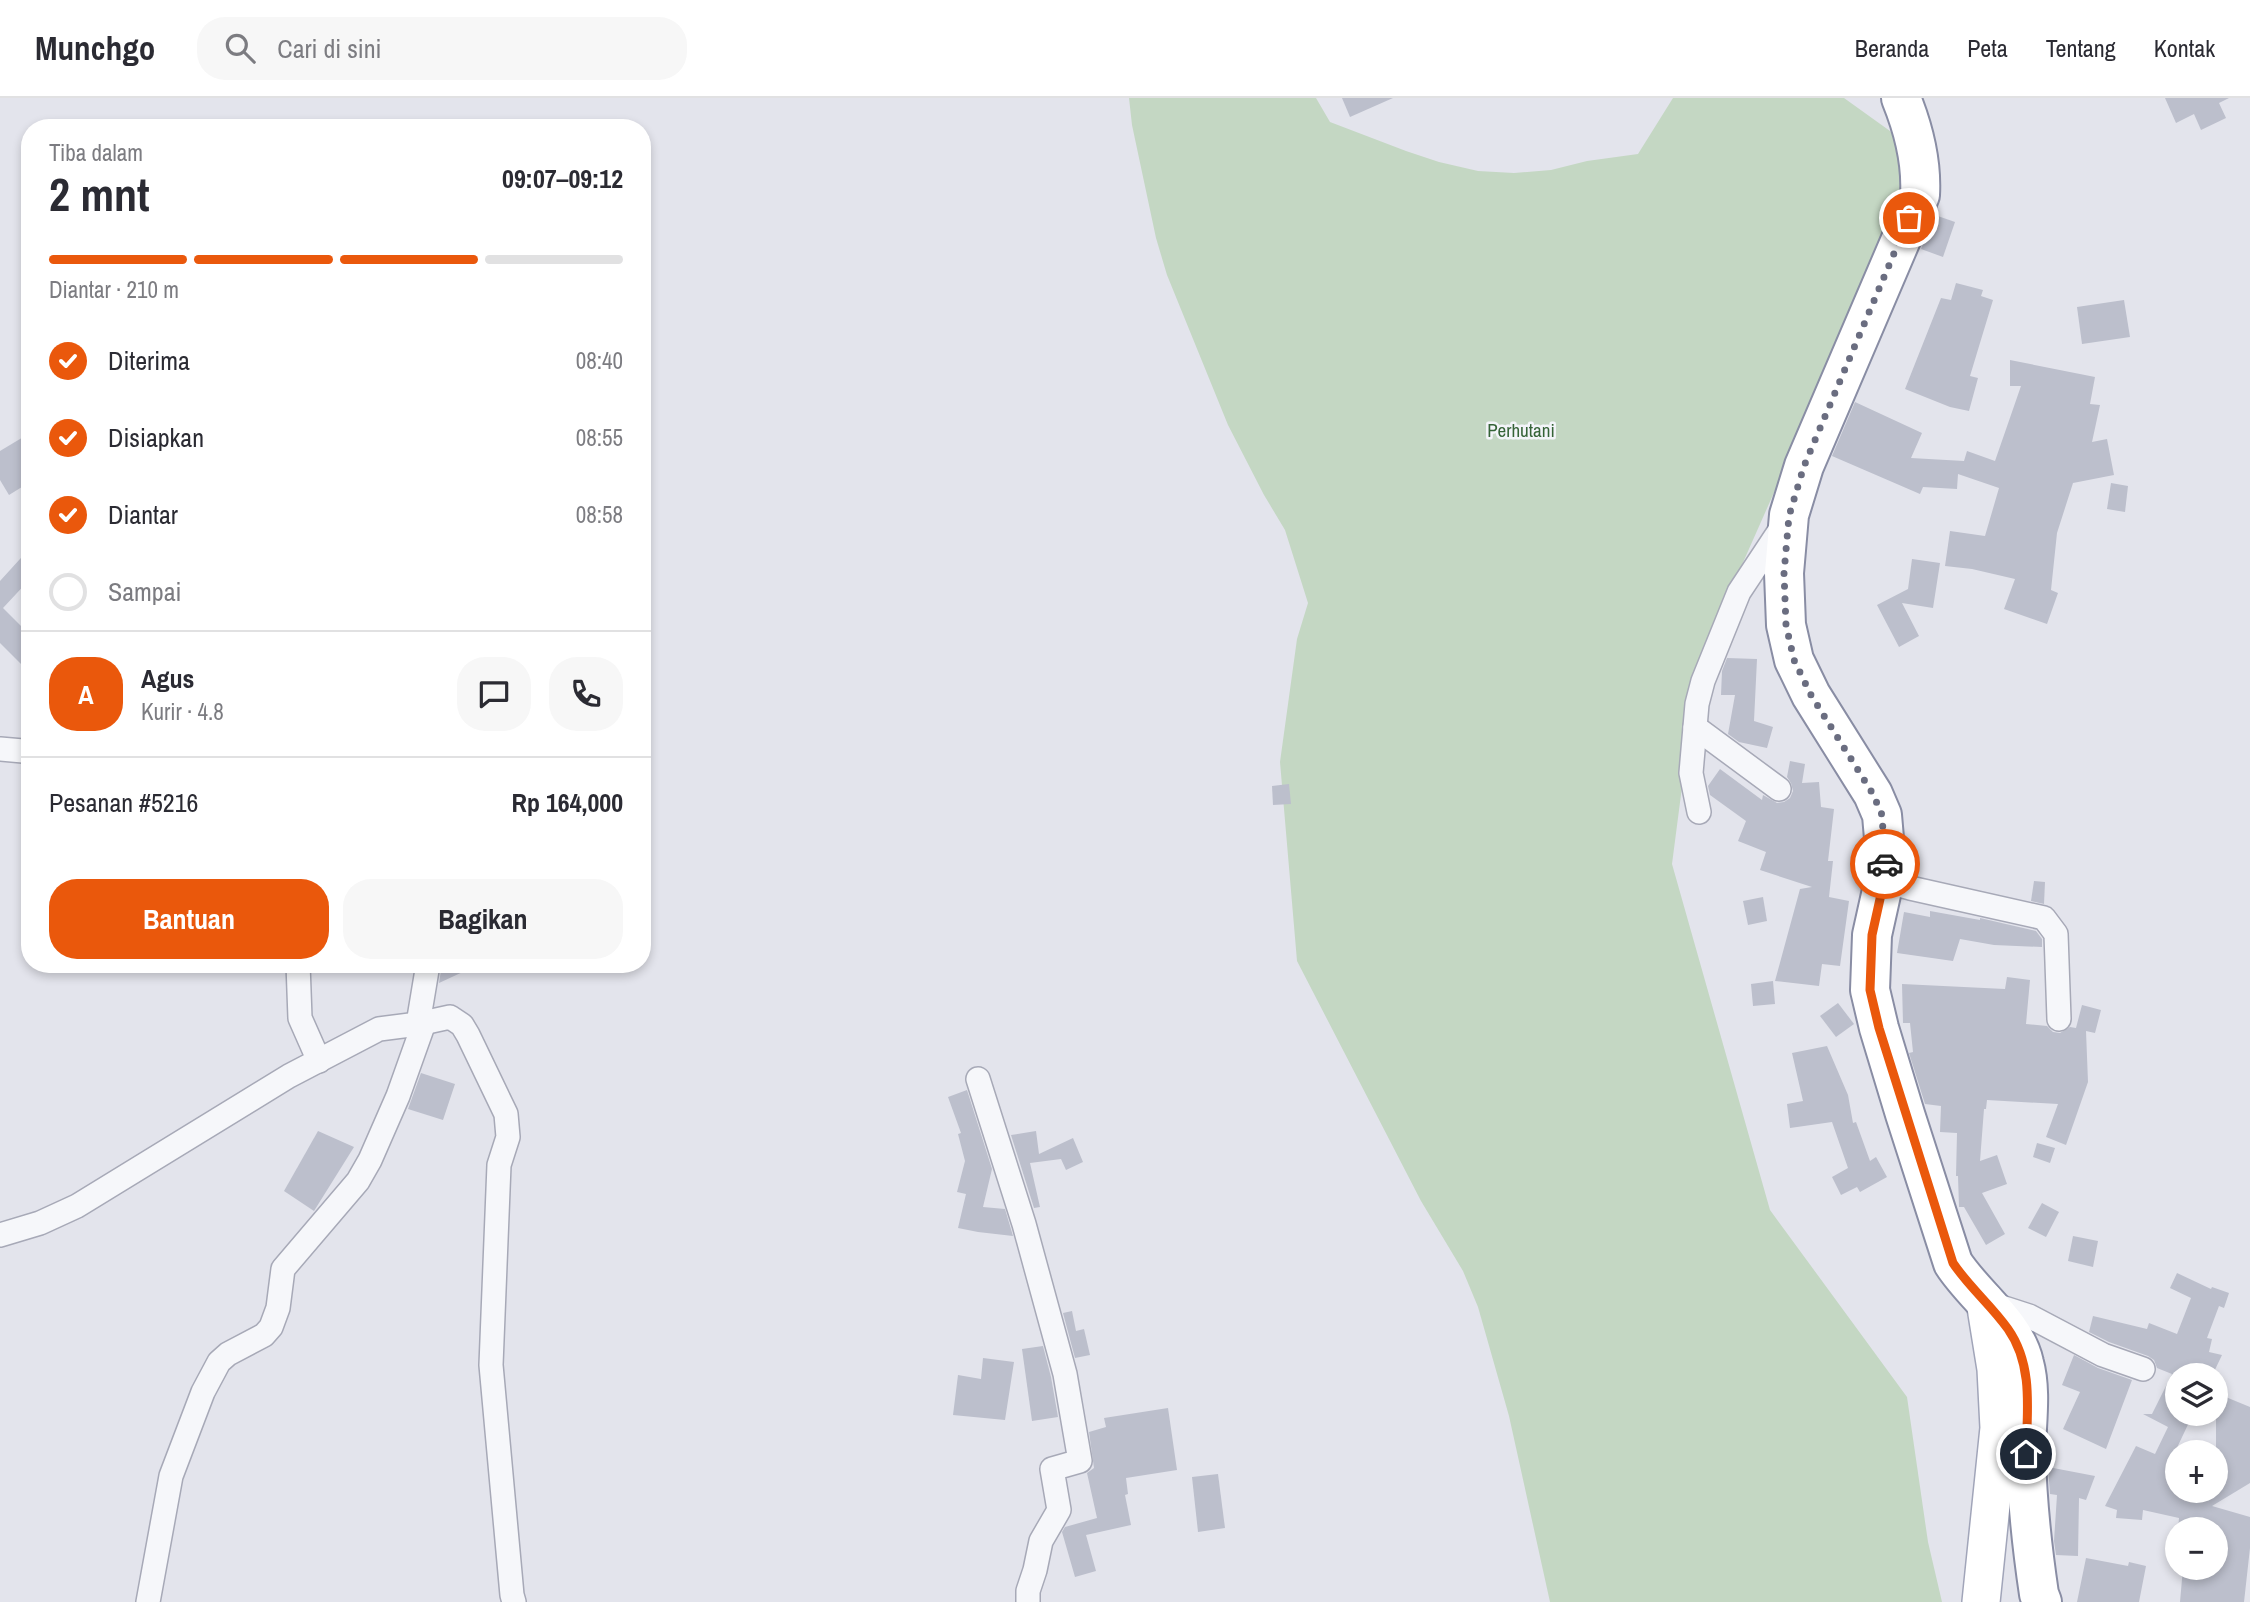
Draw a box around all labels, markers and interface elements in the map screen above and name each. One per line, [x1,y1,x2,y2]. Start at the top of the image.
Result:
search box [197,17,687,80]
text: Munchgo [35,26,155,70]
icon: search [221,29,259,67]
text: Cari di sini [277,31,382,66]
text: Beranda [1855,32,1929,64]
text: Peta [1967,32,2008,64]
text: Tentang [2046,32,2116,64]
text: Kontak [2154,32,2215,64]
text: Tiba dalam [49,137,143,168]
text: 09:07–09:12 [502,161,623,196]
text: 2 mnt [49,163,150,225]
pin [1879,188,1939,248]
icon: bag [1890,199,1928,237]
text: Diantar · 210 m [49,274,179,305]
icon: check [49,342,87,380]
text: Diterima [108,343,190,378]
text: 08:40 [576,345,623,376]
park label: Perhutani [1487,417,1555,443]
icon: check [49,419,87,457]
text: Disiapkan [108,420,204,455]
text: 08:55 [576,422,623,453]
icon: check [49,496,87,534]
text: Diantar [108,497,178,532]
text: 08:58 [576,499,623,530]
text: Sampai [108,574,181,609]
button: chat [457,657,531,731]
button: phone [549,657,623,731]
text: Agus [141,661,194,696]
text: A [78,677,94,712]
text: Kurir · 4.8 [141,696,224,727]
text: Pesanan #5216 [49,785,198,820]
text: Rp 164,000 [512,785,623,820]
courier [1850,829,1920,899]
icon: car [1866,845,1904,883]
button: Bantuan [49,879,329,959]
button: Bagikan [343,879,623,959]
map controls [2165,1363,2228,1580]
button: layers [2165,1363,2228,1426]
pin [1996,1424,2056,1484]
icon: home [2007,1435,2045,1473]
button: + [2165,1440,2228,1503]
button: − [2165,1517,2228,1580]

